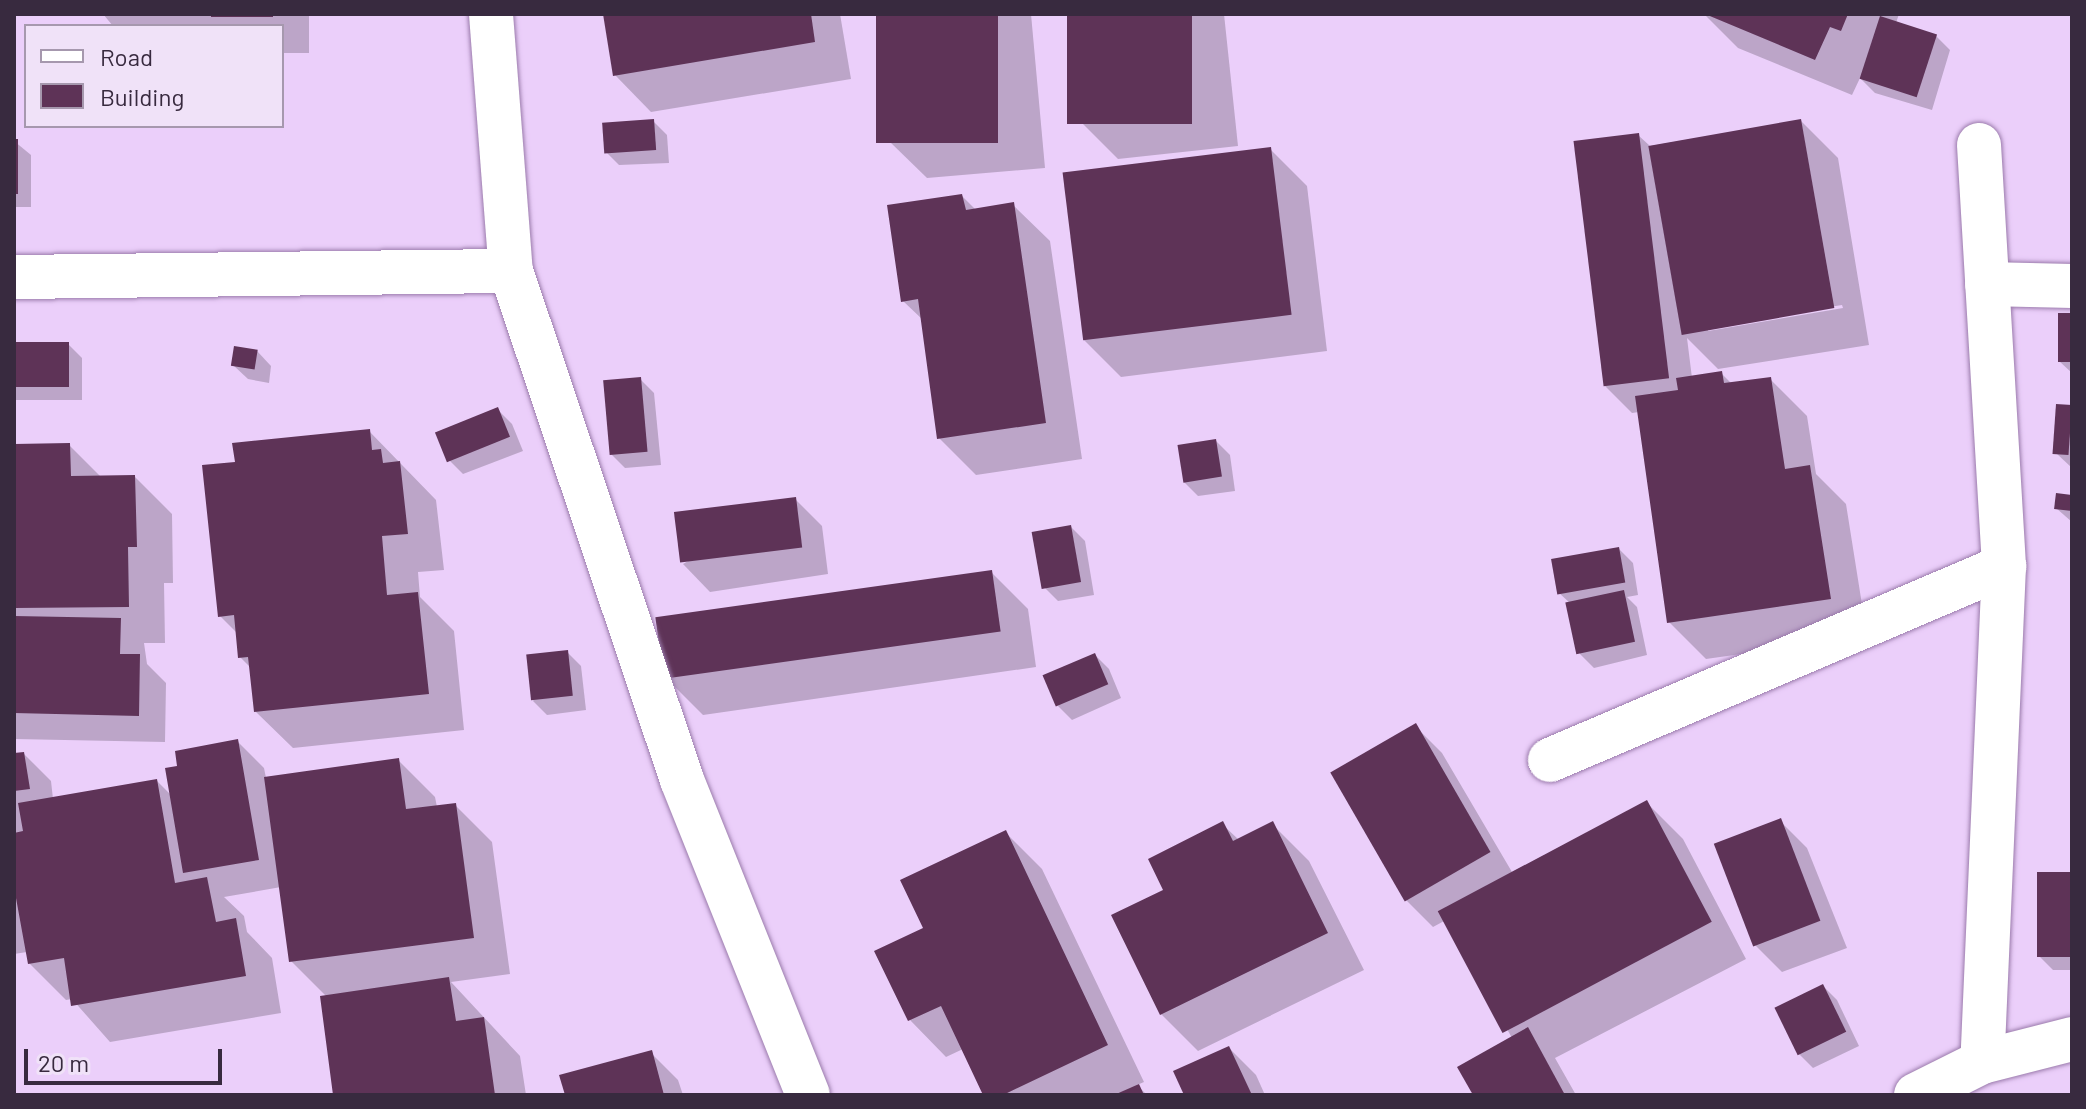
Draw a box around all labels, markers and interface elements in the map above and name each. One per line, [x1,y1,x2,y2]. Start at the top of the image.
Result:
legend [24,24,284,128]
text: Road [100,42,153,71]
text: Building [100,82,184,111]
scale bar [28,1033,226,1083]
text: 20 m [38,1048,89,1077]

